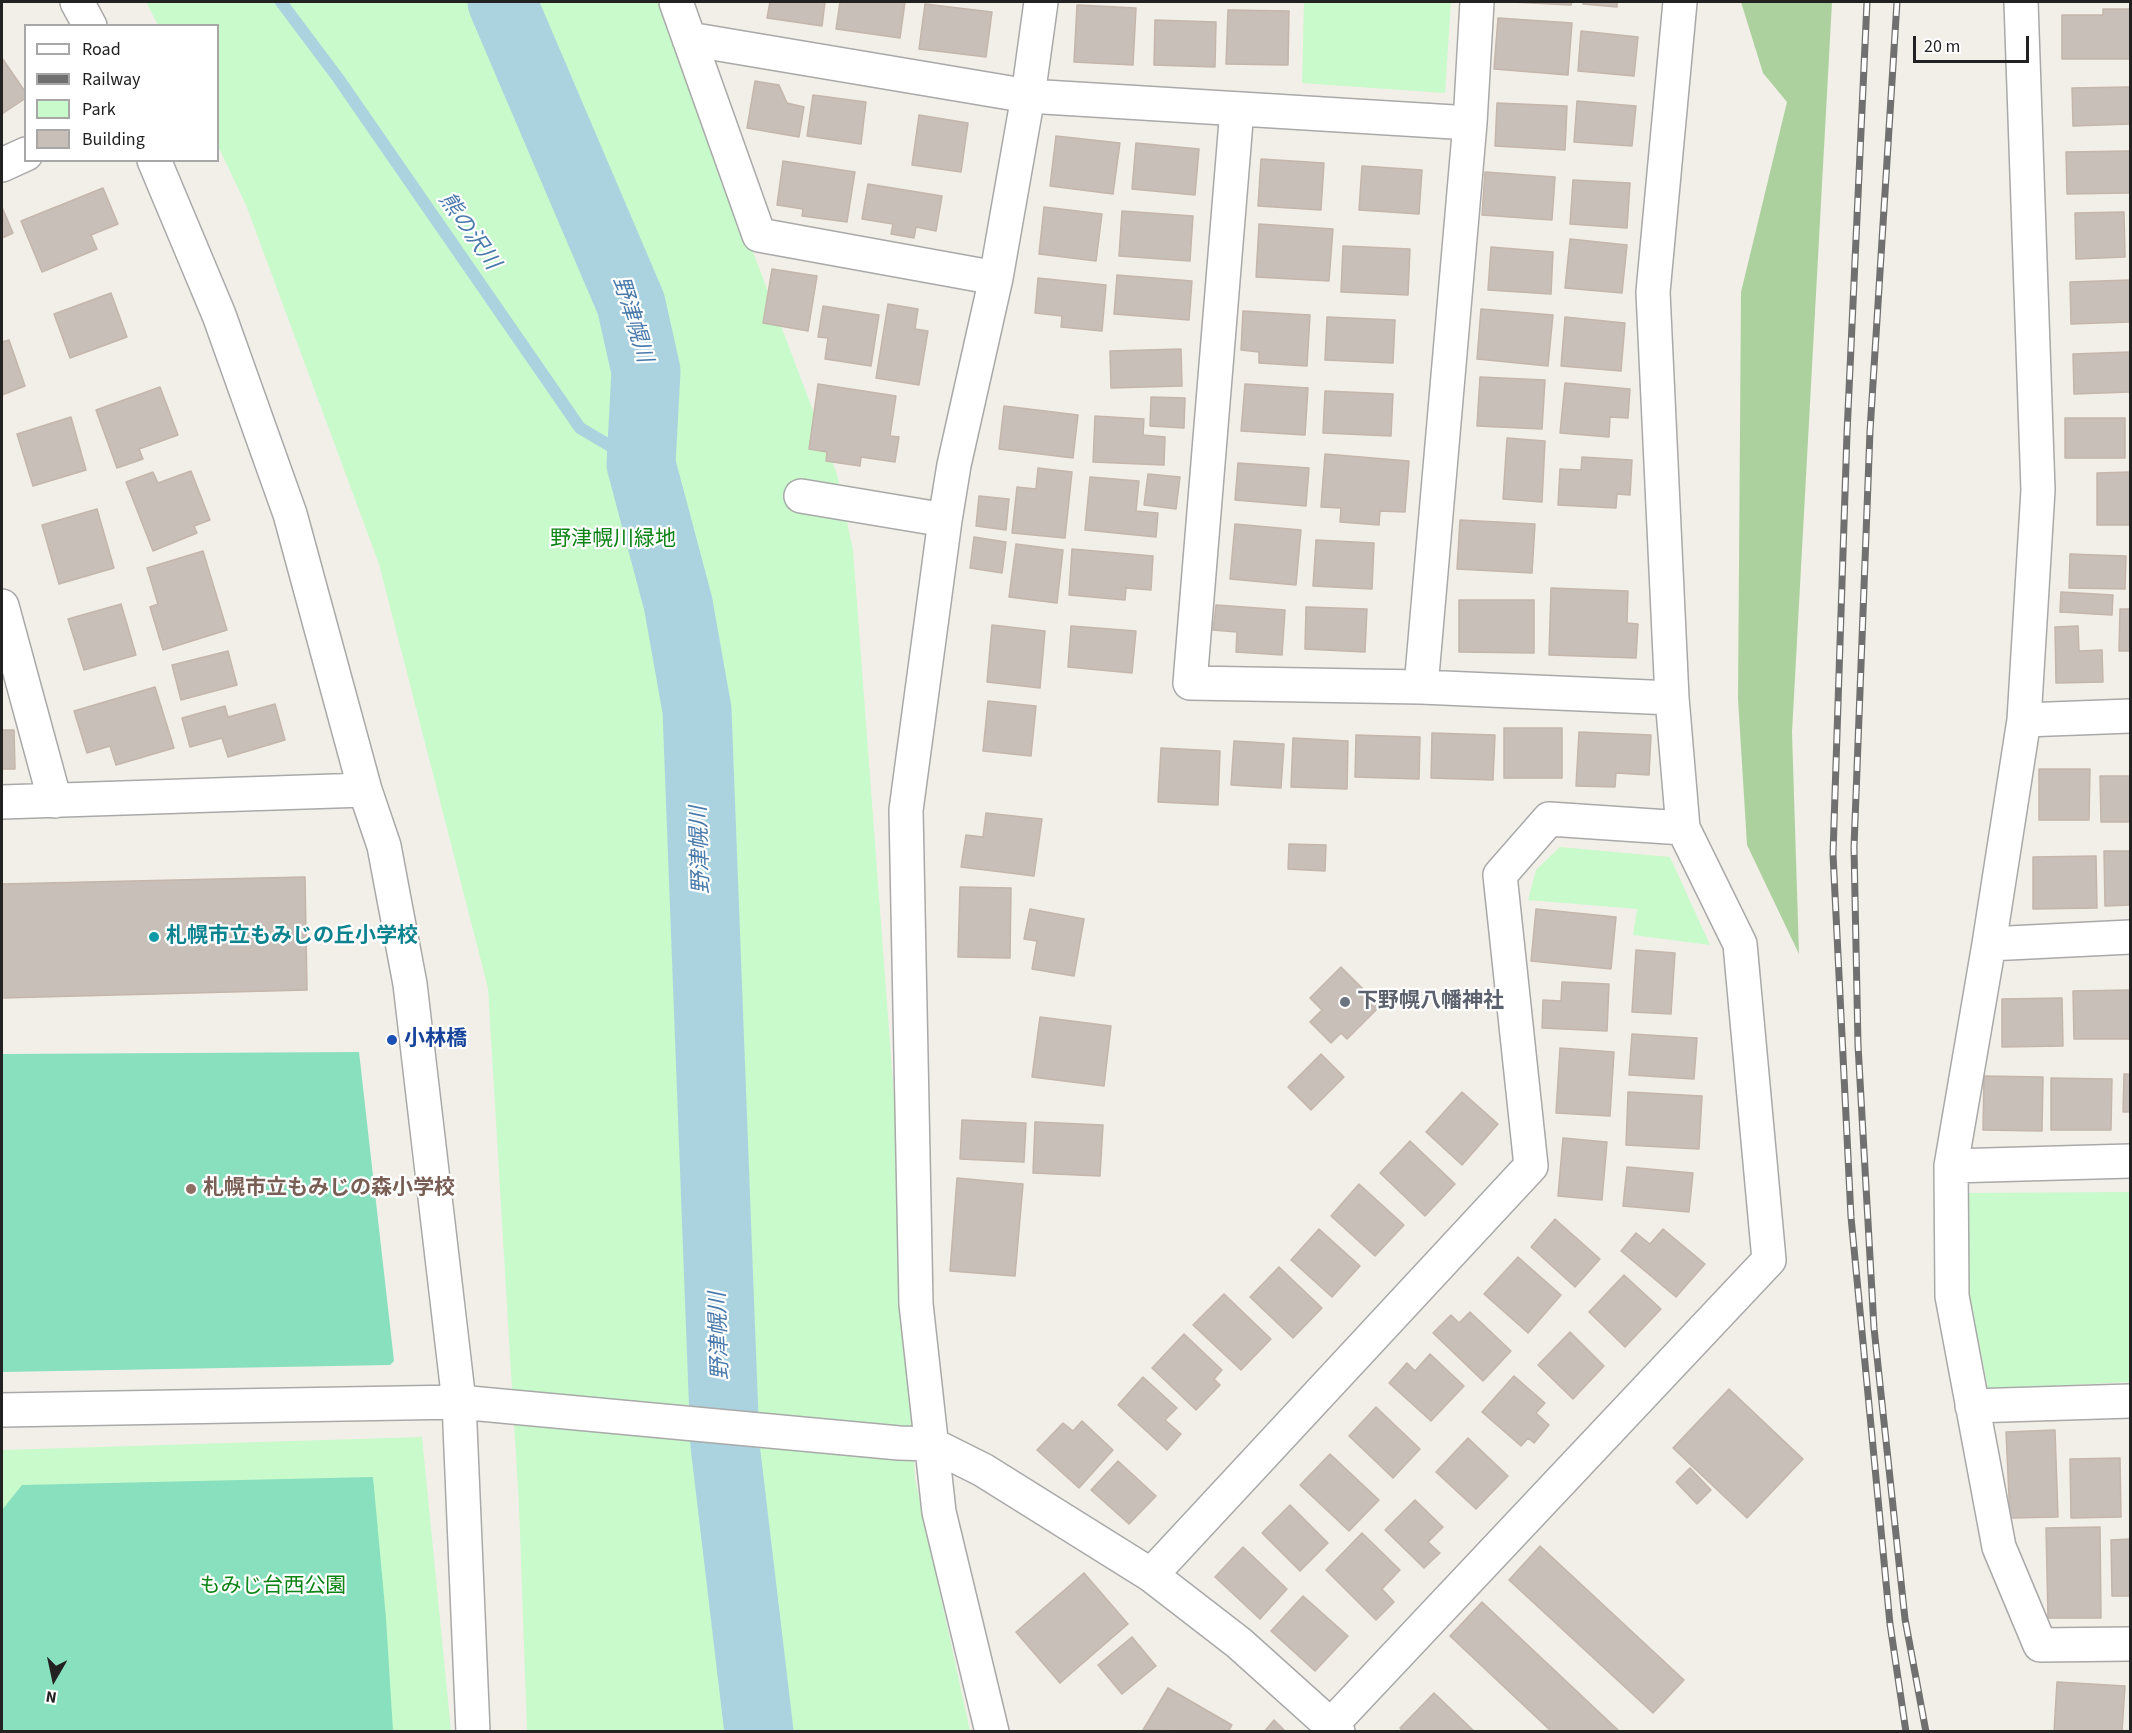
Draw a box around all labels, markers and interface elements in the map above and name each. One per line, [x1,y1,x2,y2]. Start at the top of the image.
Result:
legend [24,24,219,162]
scale bar [1916,24,2032,62]
text: 20 m [1924,34,1960,59]
text: Road [82,37,121,62]
text: Railway [82,67,141,92]
text: Park [82,97,116,122]
text: Building [82,127,145,152]
water label: 熊の沢川 [432,188,504,276]
water label: 野津幌川 [606,274,656,366]
park label: 野津幌川緑地 [550,527,676,553]
water label: 野津幌川 [687,806,717,894]
place label: 札幌市立もみじの丘小学校 [166,924,418,950]
marker: 札幌市立もみじの丘小学校 [147,930,161,944]
place label: 下野幌八幡神社 [1357,989,1504,1015]
marker: 下野幌八幡神社 [1338,995,1352,1009]
place label: 小林橋 [404,1027,467,1053]
marker: 小林橋 [385,1033,399,1047]
place label: 札幌市立もみじの森小学校 [203,1176,455,1202]
marker: 札幌市立もみじの森小学校 [184,1182,198,1196]
water label: 野津幌川 [706,1292,736,1380]
park label: もみじ台西公園 [200,1574,346,1600]
north arrow [24,1649,84,1709]
text: N [44,1685,58,1708]

